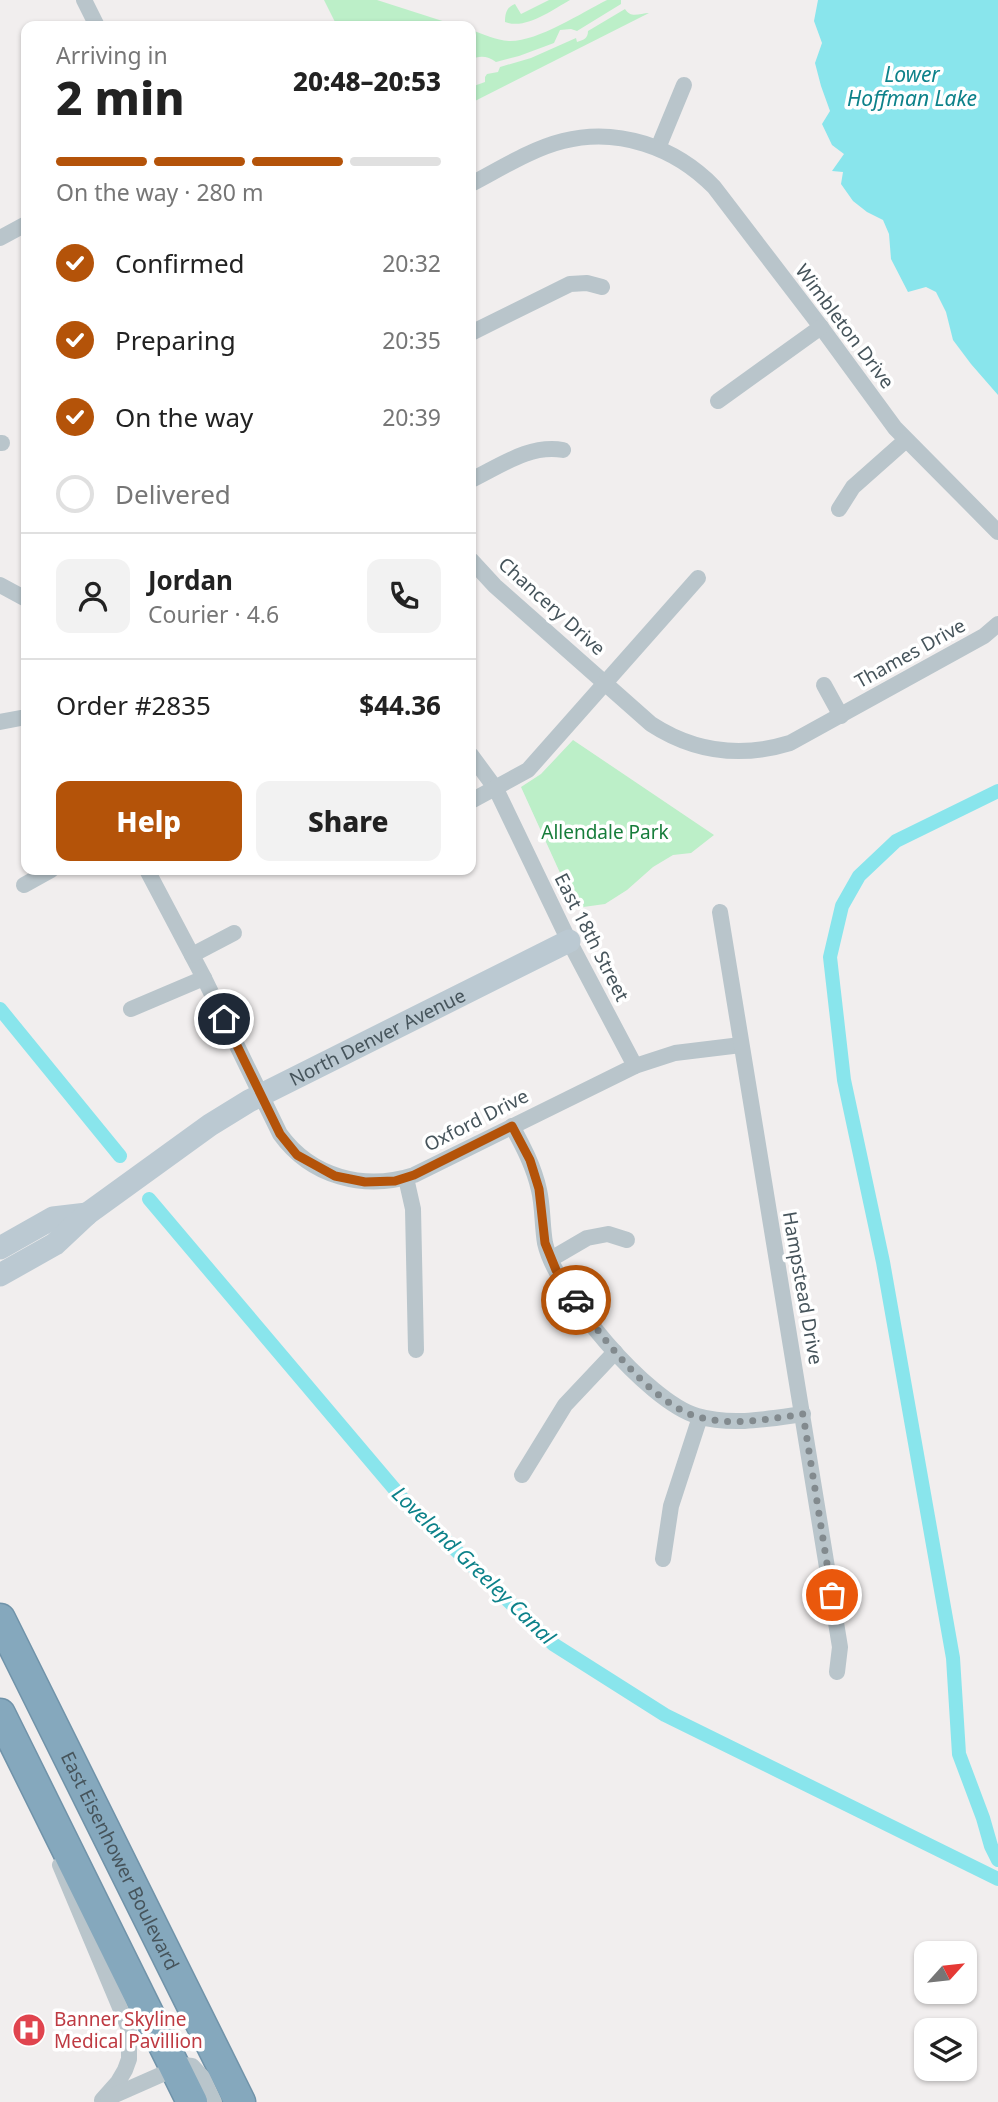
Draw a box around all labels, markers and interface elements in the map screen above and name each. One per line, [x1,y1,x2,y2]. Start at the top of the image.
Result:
text: Arriving in [56,39,168,71]
water label: Lower Hoffman Lake [847,60,977,112]
text: 20:48–20:53 [293,63,441,99]
text: 2 min [56,66,185,128]
text: On the way · 280 m [56,176,263,208]
icon: check [56,244,94,282]
text: Confirmed [115,245,245,281]
text: 20:32 [382,247,441,279]
street label: Wimbleton Drive [790,258,900,394]
icon: check [56,321,94,359]
text: Preparing [115,322,236,358]
text: 20:35 [382,324,441,356]
icon: check [56,398,94,436]
text: On the way [115,399,253,435]
text: 20:39 [382,401,441,433]
text: Delivered [115,476,231,512]
street label: Chancery Drive [493,551,611,661]
button: person [56,559,130,633]
button: phone [367,559,441,633]
text: Jordan [148,562,233,598]
text: Courier · 4.6 [148,598,279,630]
street label: Thames Drive [850,612,970,694]
text: Order #2835 [56,687,211,723]
text: $44.36 [359,687,441,723]
button: Help [56,781,242,861]
button: Share [256,781,441,861]
park label: Allendale Park [541,819,669,845]
street label: East 18th Street [549,869,636,1006]
street label: North Denver Avenue [285,982,470,1092]
pin [194,989,254,1049]
icon: home [205,1000,243,1038]
street label: Oxford Drive [419,1083,533,1157]
street label: Hampstead Drive [777,1209,829,1367]
courier [541,1265,611,1335]
icon: car [557,1281,595,1319]
water label: Loveland Greeley Canal [386,1480,562,1651]
pin [802,1565,862,1625]
icon: bag [813,1576,851,1614]
street label: East Eisenhower Boulevard [55,1747,185,1974]
north arrow [914,1941,976,2004]
map controls [914,1941,977,2081]
place label: Banner Skyline Medical Pavillion [54,2006,203,2054]
hospital icon: Banner Skyline Medical Pavillion [10,2011,48,2049]
button: layers [914,2018,977,2081]

